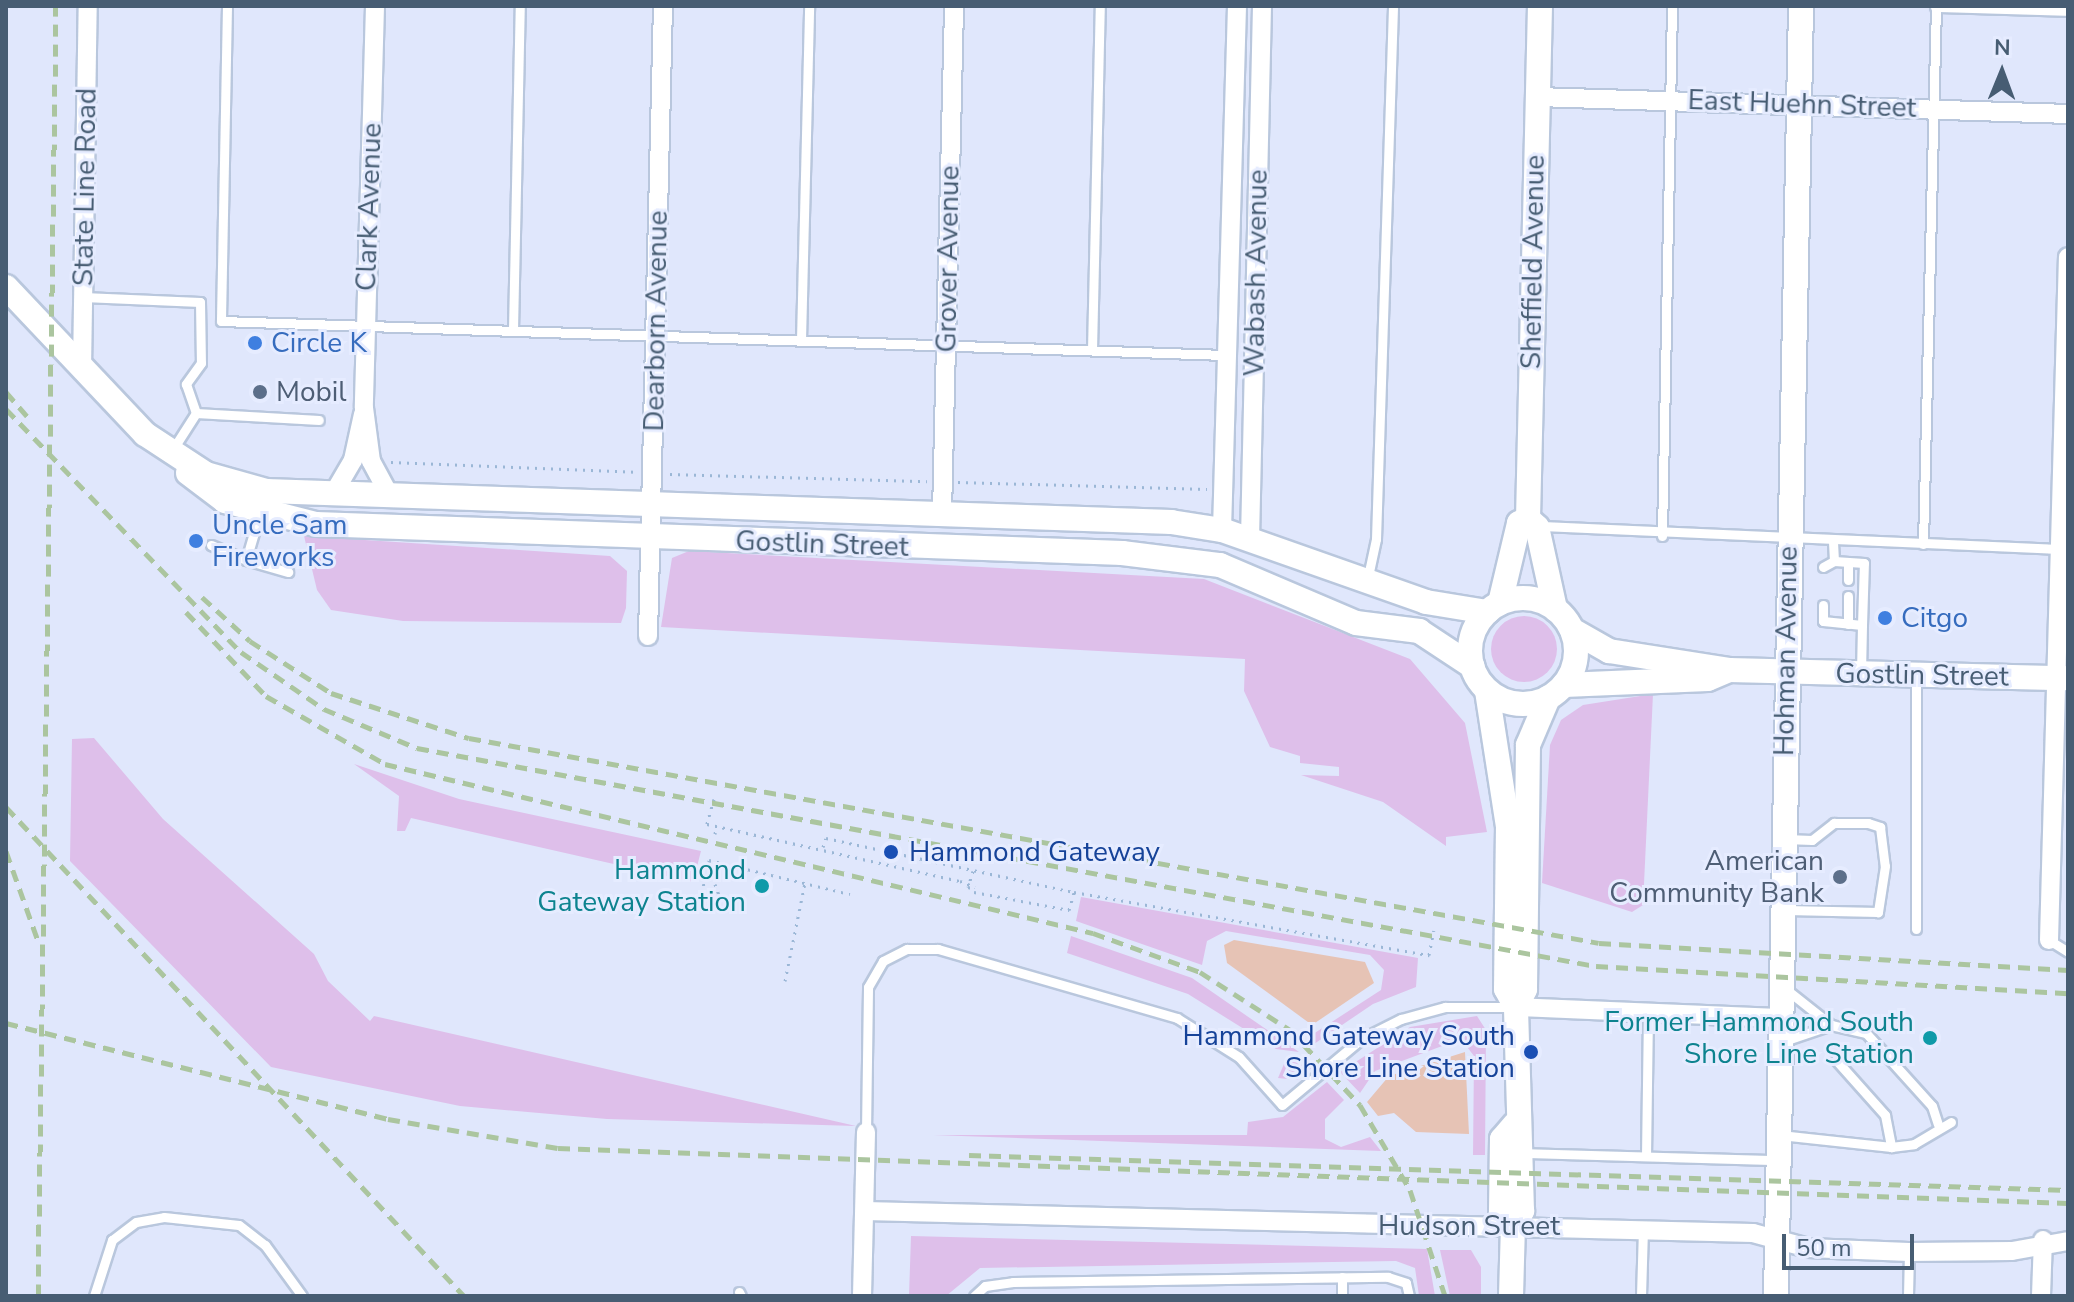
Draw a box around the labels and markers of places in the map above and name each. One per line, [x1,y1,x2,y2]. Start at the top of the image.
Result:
place label: Circle K [271,326,367,360]
marker: Circle K [246,334,264,352]
place label: Mobil [276,375,347,409]
marker: Mobil [251,383,269,401]
place label: Uncle Sam Fireworks [212,508,348,574]
marker: Uncle Sam Fireworks [187,532,205,550]
place label: Citgo [1901,601,1968,635]
marker: Citgo [1876,609,1894,627]
place label: Hammond Gateway [909,835,1160,869]
marker: Hammond Gateway [880,841,902,863]
place label: American Community Bank [1609,844,1824,910]
place label: Hammond Gateway Station [537,853,746,919]
marker: American Community Bank [1831,868,1849,886]
marker: Hammond Gateway Station [753,877,771,895]
place label: Former Hammond South Shore Line Station [1604,1005,1914,1071]
place label: Hammond Gateway South Shore Line Station [1183,1019,1515,1085]
marker: Former Hammond South Shore Line Station [1921,1029,1939,1047]
marker: Hammond Gateway South Shore Line Station [1522,1043,1540,1061]

